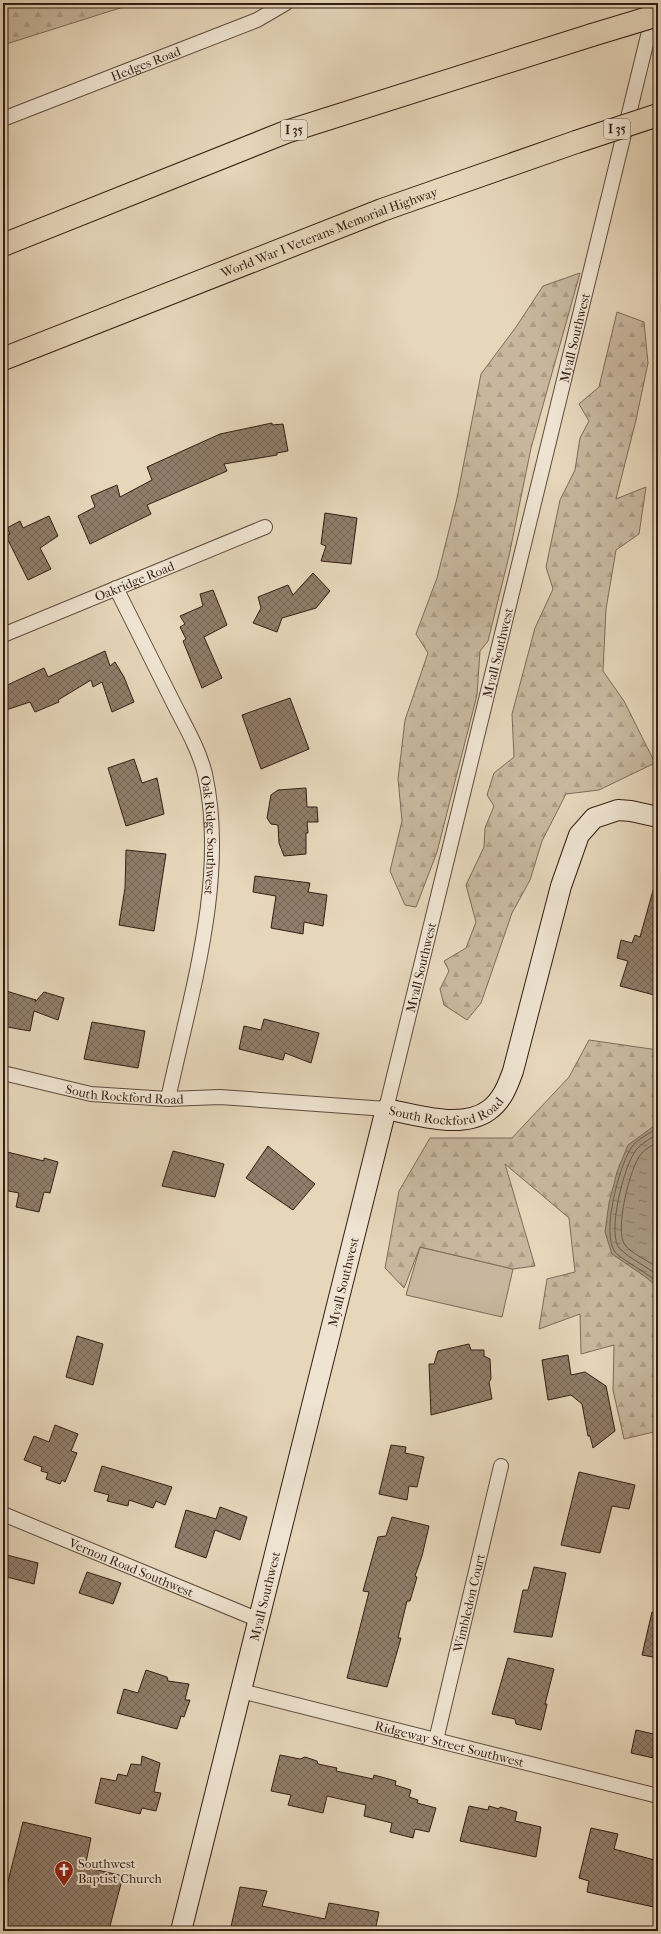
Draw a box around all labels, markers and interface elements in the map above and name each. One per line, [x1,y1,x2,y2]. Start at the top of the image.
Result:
street label: Hedges Road [109,43,183,84]
road number: I 35 [604,119,630,139]
road number: I 35 [281,120,307,140]
street label: World War I Veterans Memorial Highway [218,183,440,281]
street label: Myall Southwest [556,291,593,384]
street label: Oakridge Road [92,557,177,604]
street label: Myall Southwest [479,606,516,699]
street label: Oak Ridge Southwest [198,774,220,896]
street label: Myall Southwest [402,920,439,1014]
street label: South Rockford Road [64,1081,185,1107]
street label: South Rockford Road [388,1093,507,1128]
street label: Myall Southwest [324,1235,361,1328]
street label: Vernon Road Southwest [66,1534,196,1600]
street label: Myall Southwest [246,1549,283,1643]
street label: Wimbledon Court [449,1552,488,1655]
street label: Ridgeway Street Southwest [373,1718,526,1770]
place label: Southwest Baptist Church [78,1856,163,1886]
church icon: Southwest Baptist Church [53,1859,75,1887]

